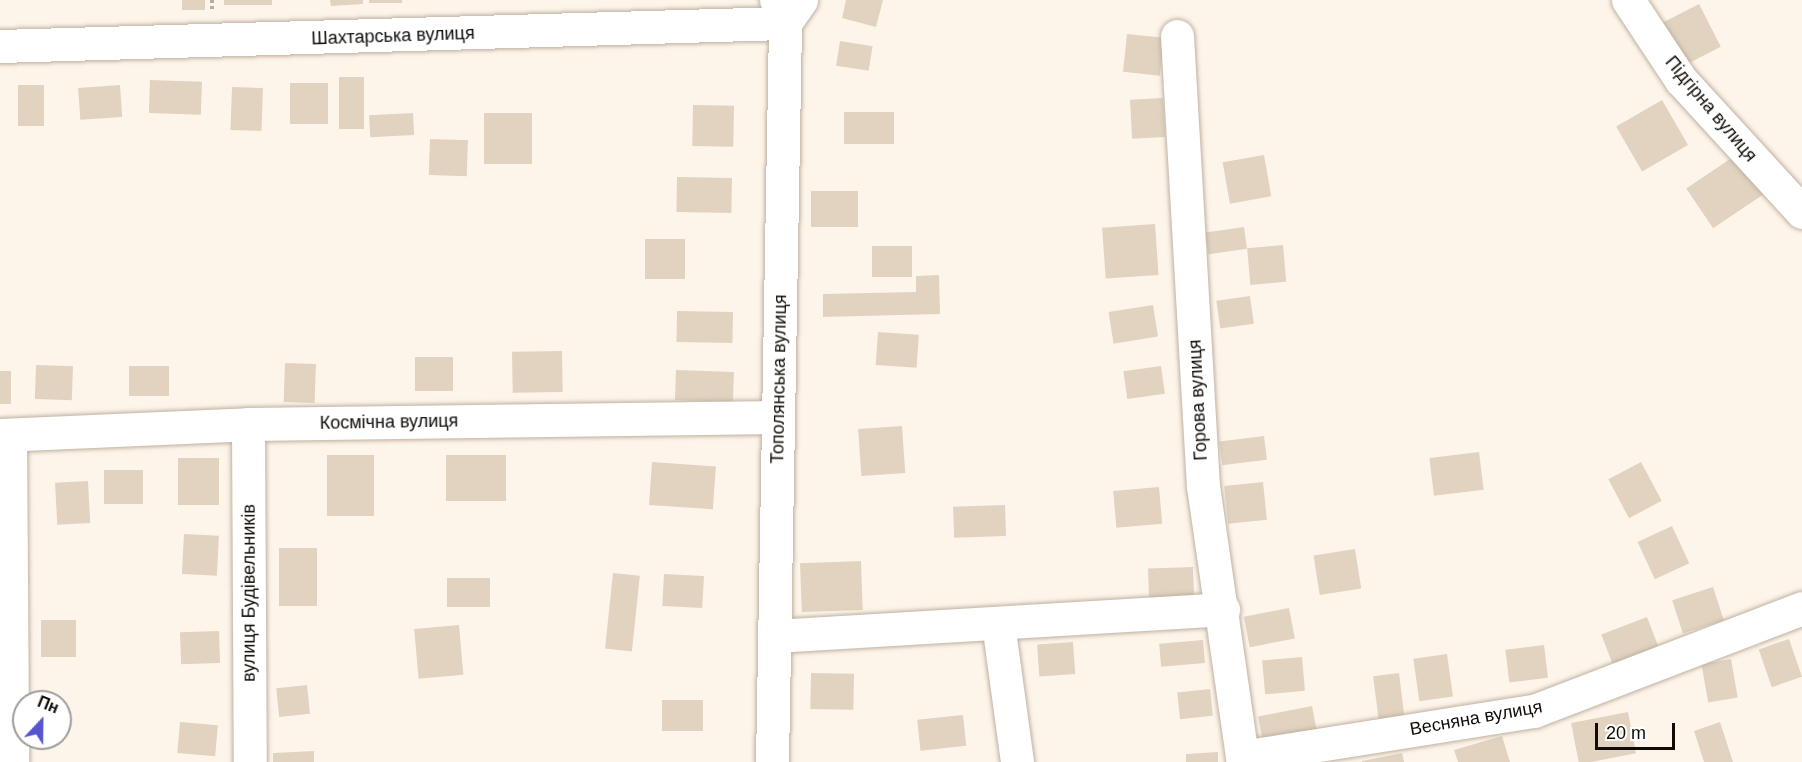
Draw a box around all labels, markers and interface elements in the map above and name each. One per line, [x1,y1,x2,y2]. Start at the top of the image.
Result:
street label: Шахтарська вулиця [311,22,475,50]
street label: Підгірна вулиця [1661,52,1761,166]
street label: Тополянська вулиця [767,294,791,464]
street label: Горова вулиця [1184,339,1212,461]
street label: Космічна вулиця [320,410,458,434]
street label: вулиця Будівельників [238,504,260,682]
north arrow [12,690,72,750]
text: Пн [35,693,61,717]
street label: Весняна вулиця [1408,696,1544,740]
scale bar [1598,711,1678,749]
text: 20 m [1606,723,1646,743]

